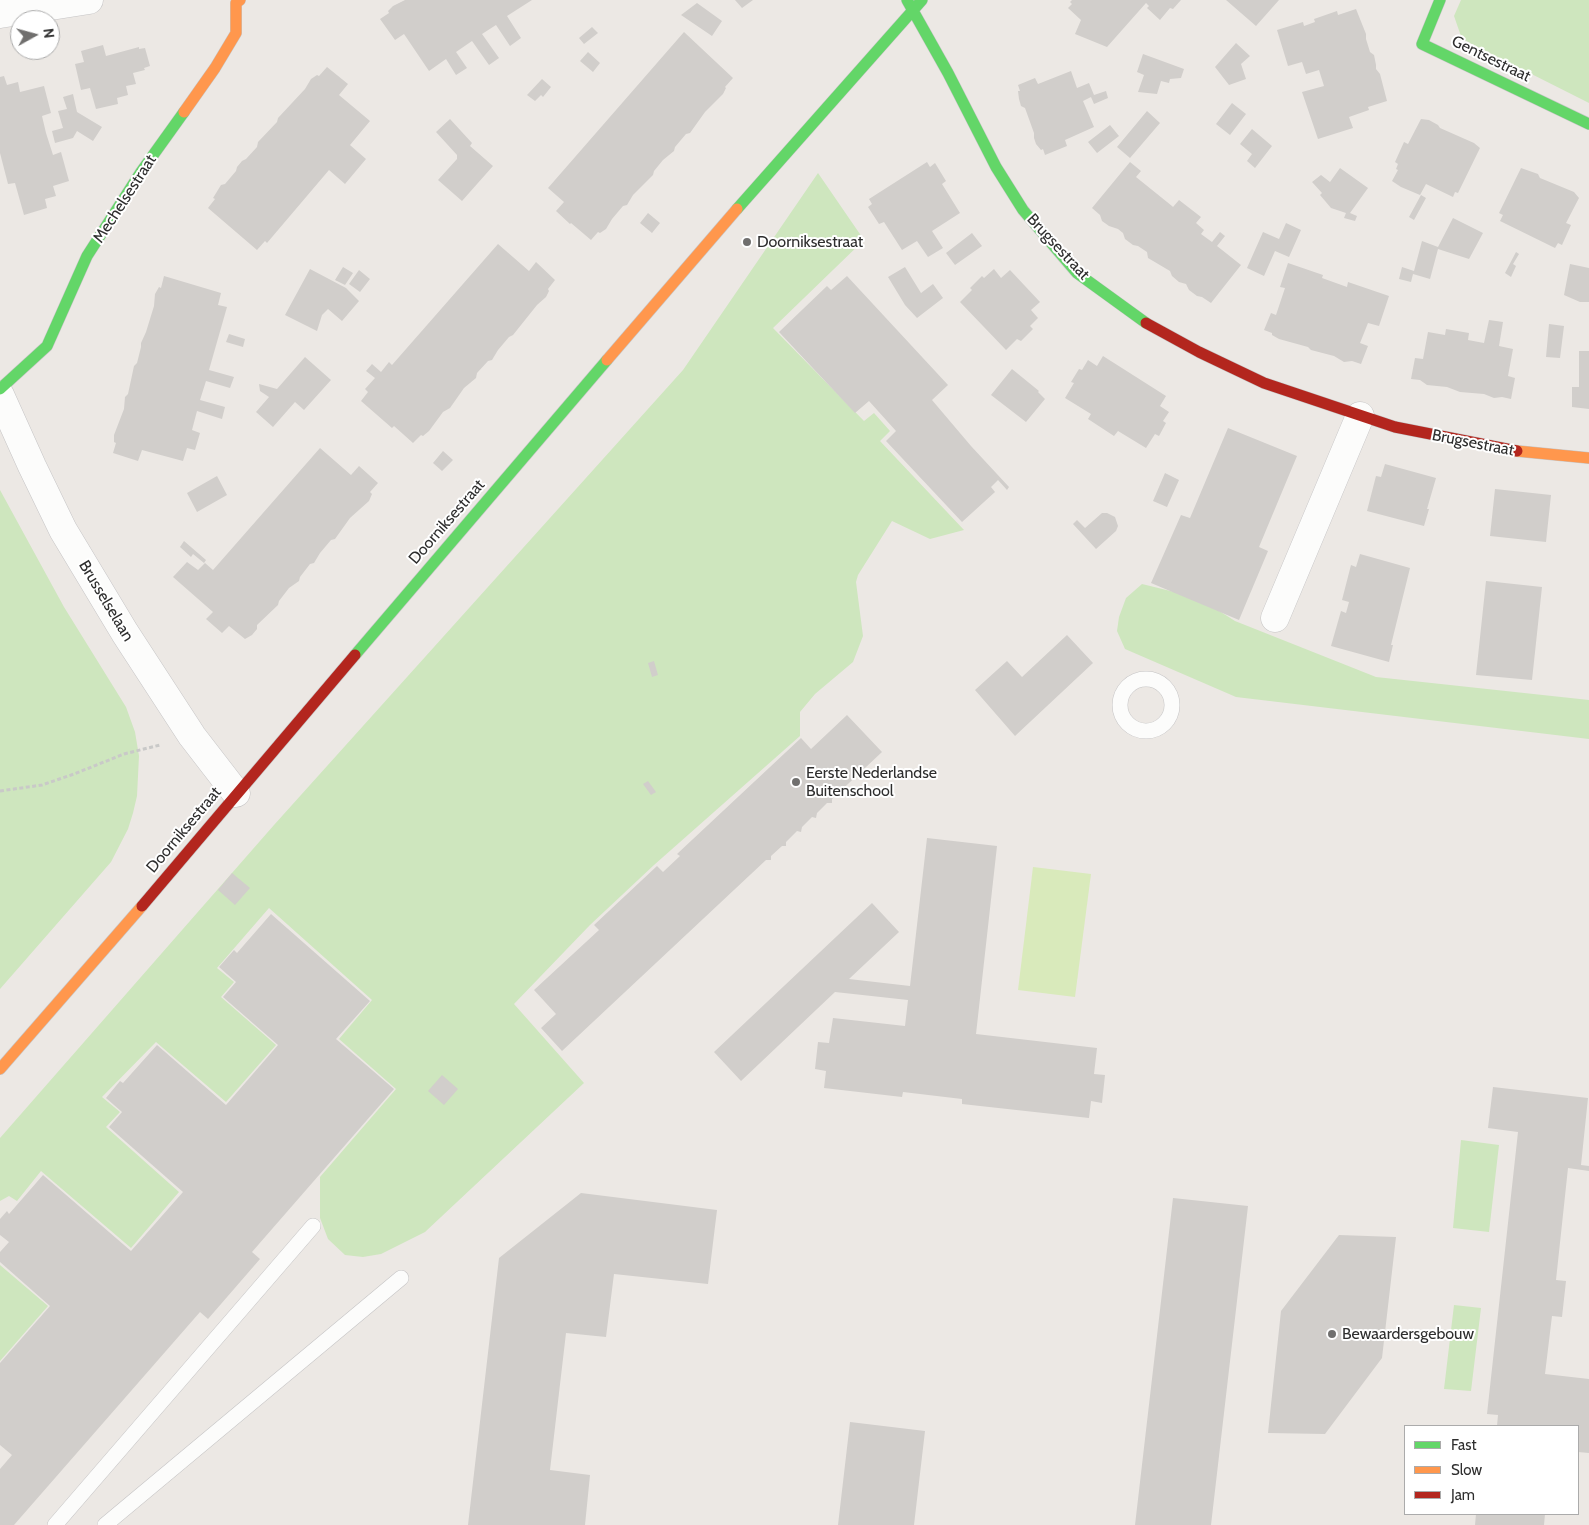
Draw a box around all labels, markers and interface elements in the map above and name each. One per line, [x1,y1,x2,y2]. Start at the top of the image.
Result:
north arrow [10,10,60,60]
text: N [39,27,58,39]
street label: Gentsestraat [1448,32,1534,86]
street label: Mechelsestraat [89,151,161,247]
street label: Brugsestraat [1023,210,1093,284]
place label: Doorniksestraat [757,232,863,252]
marker: Doorniksestraat [741,236,753,248]
street label: Brugsestraat [1430,426,1516,460]
street label: Doorniksestraat [405,476,489,568]
street label: Brusselselaan [74,557,138,645]
place label: Eerste Nederlandse Buitenschool [806,763,937,801]
marker: Eerste Nederlandse Buitenschool [790,776,802,788]
street label: Doorniksestraat [143,783,225,877]
place label: Bewaardersgebouw [1342,1324,1474,1344]
marker: Bewaardersgebouw [1326,1328,1338,1340]
legend [1404,1425,1579,1515]
text: Fast [1451,1436,1476,1454]
text: Slow [1451,1461,1482,1479]
text: Jam [1451,1486,1475,1504]

